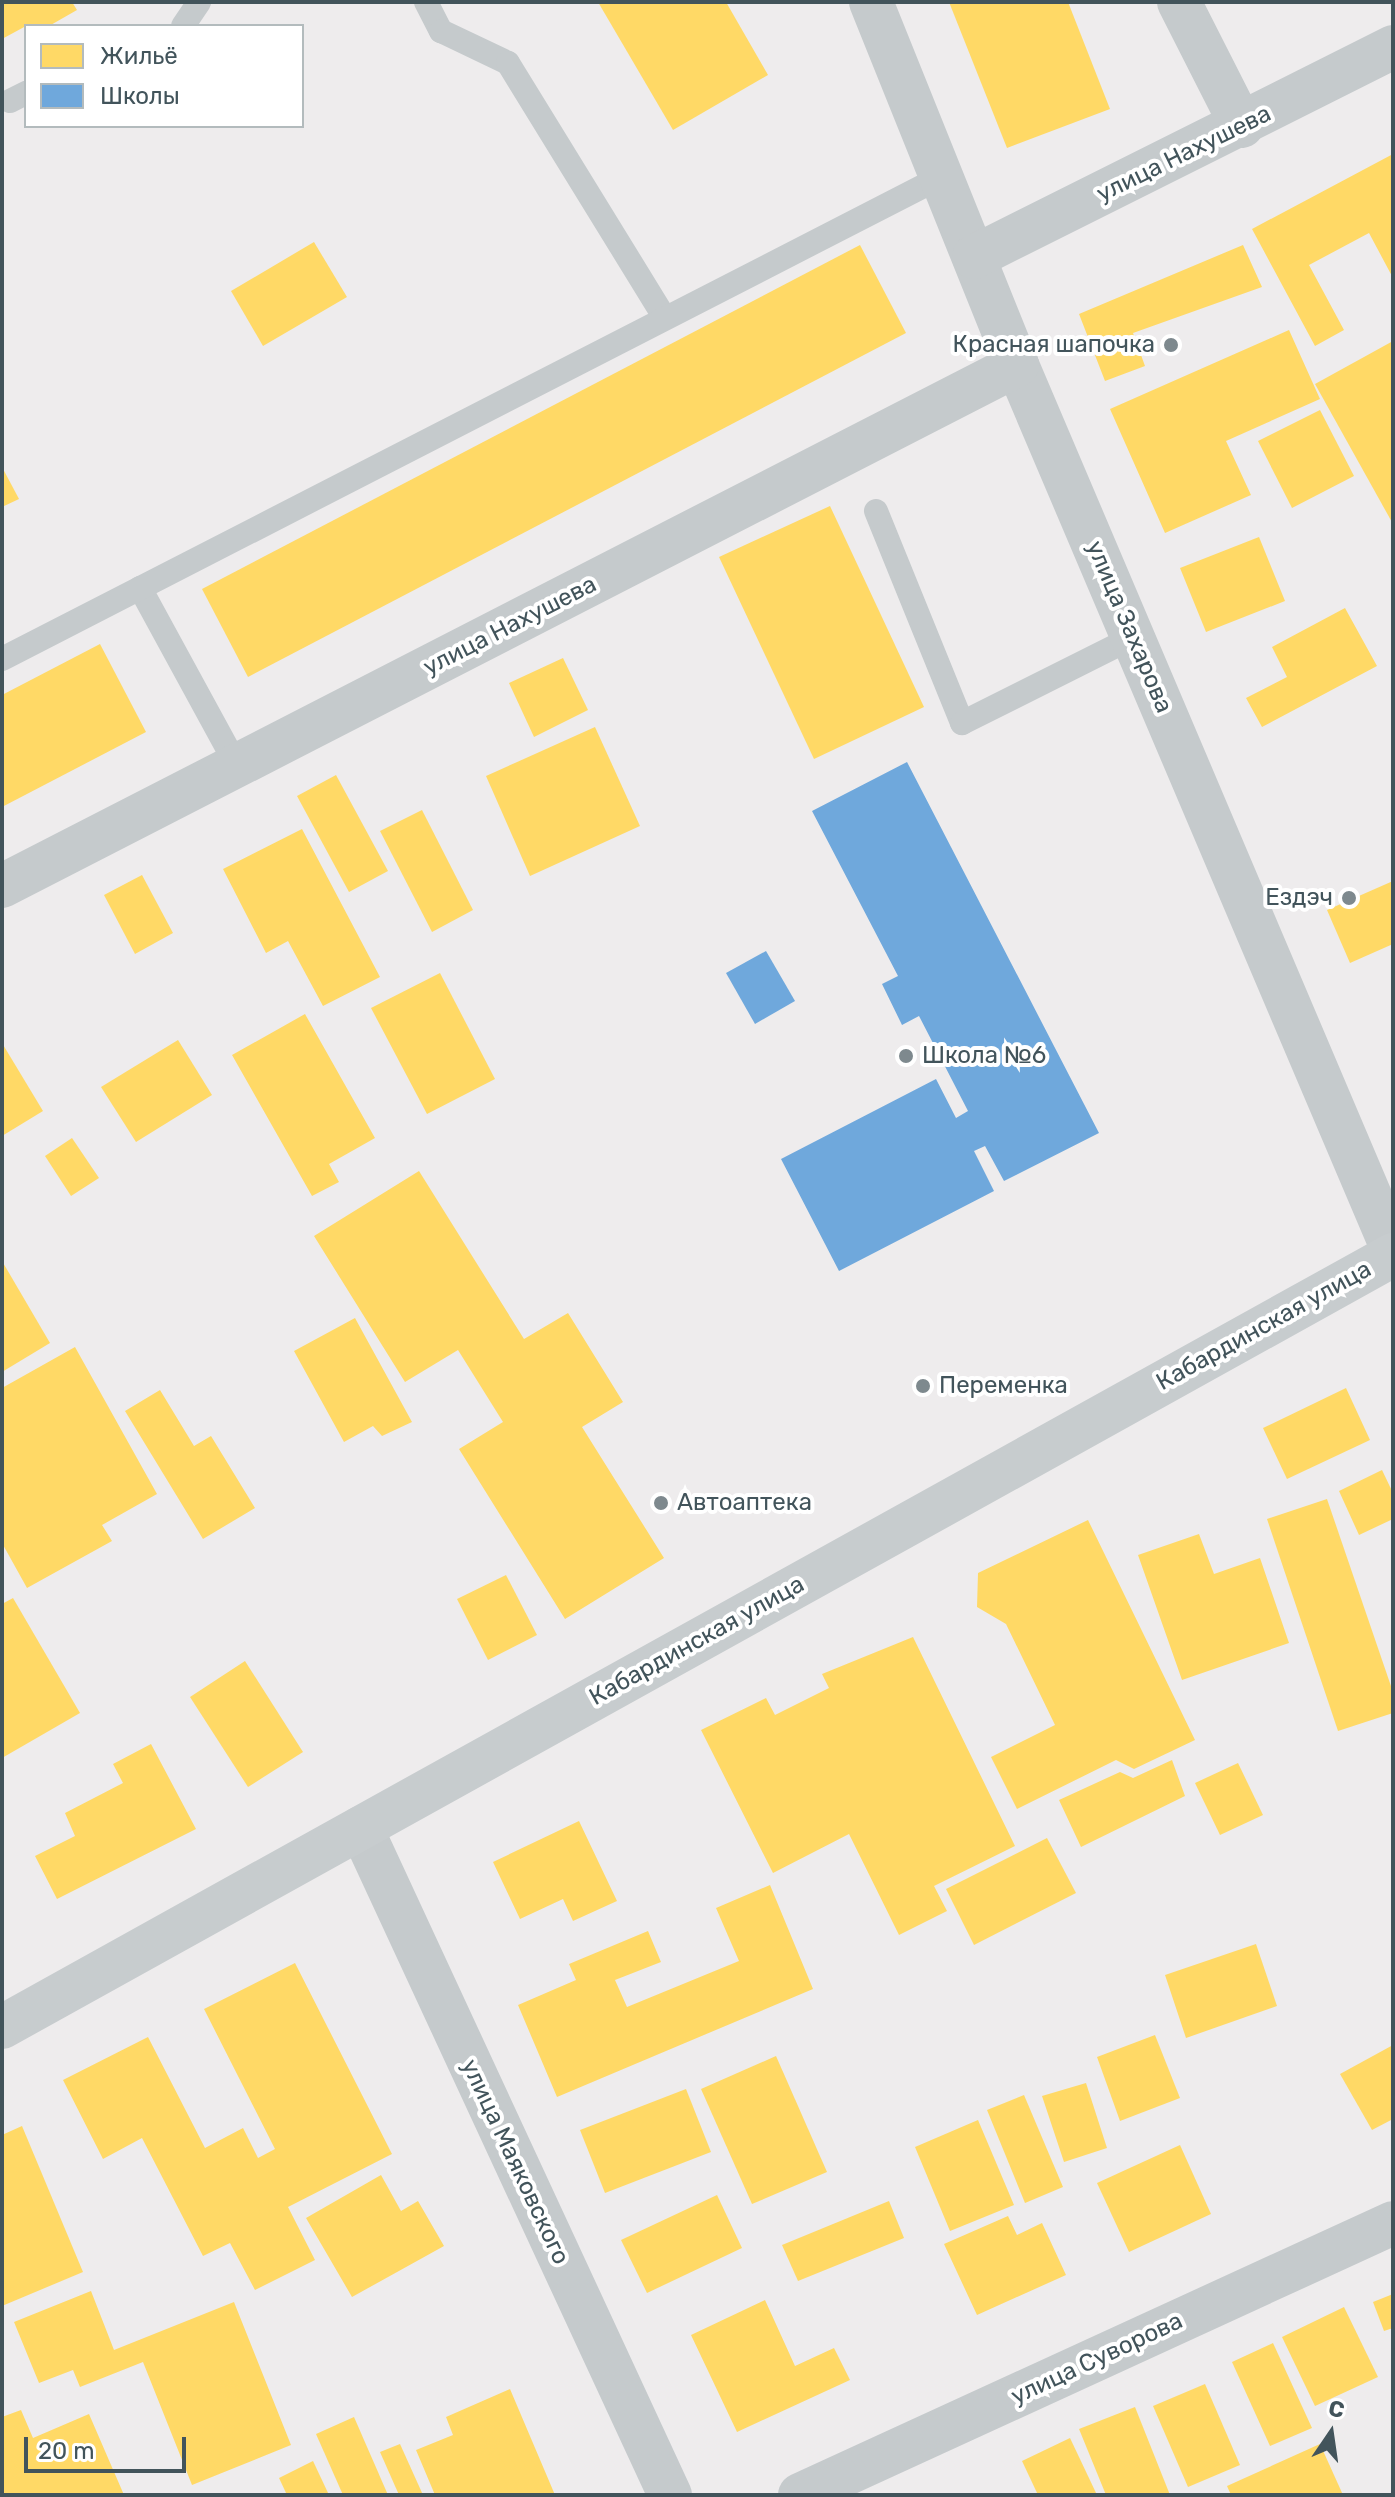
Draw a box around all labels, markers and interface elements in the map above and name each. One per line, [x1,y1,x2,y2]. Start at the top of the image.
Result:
legend [24,24,304,128]
text: Жильё [100,42,178,70]
text: Школы [100,82,180,110]
street label: улица Нахушева [1092,99,1276,209]
place label: Красная шапочка [953,331,1155,359]
marker: Красная шапочка [1162,336,1180,354]
street label: улица Захарова [1080,537,1178,717]
street label: улица Нахушева [419,570,601,682]
place label: Ездэч [1265,884,1333,912]
marker: Ездэч [1340,889,1358,907]
place label: Школа №6 [922,1042,1046,1070]
marker: Школа №6 [897,1047,915,1065]
street label: Кабардинская улица [1152,1255,1376,1397]
place label: Переменка [939,1372,1068,1400]
marker: Переменка [914,1377,932,1395]
place label: Автоаптека [677,1489,812,1517]
marker: Автоаптека [652,1494,670,1512]
street label: Кабардинская улица [585,1570,809,1712]
street label: улица Маяковского [455,2055,575,2269]
street label: улица Суворова [1007,2307,1187,2411]
north arrow [1291,2393,1371,2473]
text: С [1326,2394,1347,2424]
scale bar [28,2421,190,2471]
text: 20 m [38,2437,95,2465]

